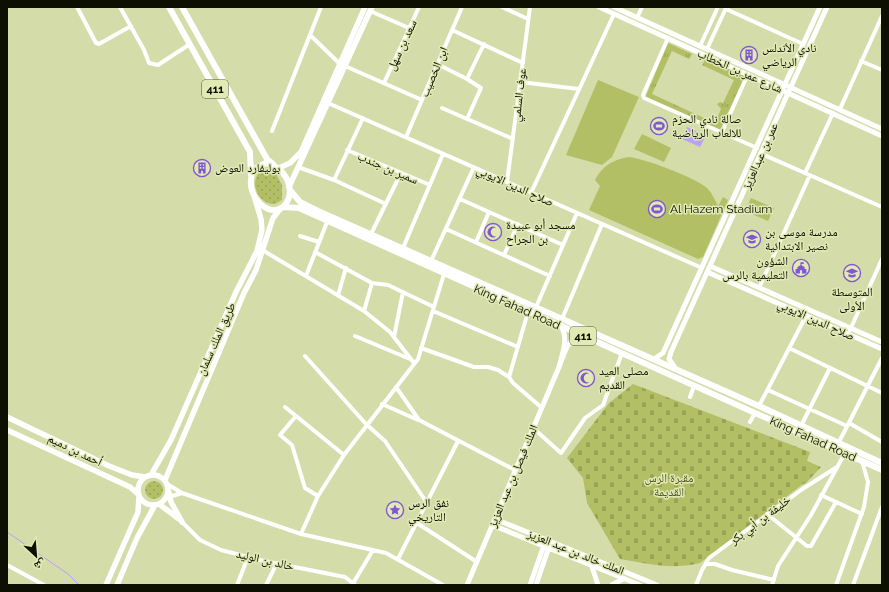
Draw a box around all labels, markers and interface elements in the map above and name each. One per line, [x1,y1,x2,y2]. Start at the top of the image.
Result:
street label: سعد بن سهل [384,17,420,73]
place label: نادي الأندلس الرياضي [762,41,817,72]
street label: ابن الخصيب [417,45,451,99]
building icon: نادي الأندلس الرياضي [739,45,759,65]
street label: شارع عمر بن الخطاب [695,46,785,97]
street label: عوف السلمي [509,67,532,123]
road number: 411 [202,80,228,98]
place label: صالة نادي الحزم للالعاب الرياضية [672,112,741,140]
sports icon: صالة نادي الحزم للالعاب الرياضية [649,116,669,136]
street label: عمر بن عبدالعزيز [739,120,781,193]
street label: سمير بن جندب [355,149,421,187]
building icon: بوليفارد العوض [192,158,212,178]
place label: بوليفارد العوض [215,161,280,175]
street label: صلاح الدين الايوبي [473,163,556,212]
sports icon: Al Hazem Stadium [647,199,667,219]
place label: Al Hazem Stadium [670,202,772,216]
place label: مسجد أبو عبيدة بن الجراح [506,218,575,246]
mosque icon: مسجد أبو عبيدة بن الجراح [483,222,503,242]
place label: مدرسة موسى بن نصير الابتدائية [765,225,838,253]
school or university icon: مدرسة موسى بن نصير الابتدائية [742,229,762,249]
place label: الشؤون التعليمية بالرس [722,254,788,282]
public building icon: الشؤون التعليمية بالرس [791,258,811,278]
school or university icon: المتوسطة الأولى [842,263,862,283]
street label: King Fahad Road [471,282,563,332]
place label: المتوسطة الأولى [831,285,873,313]
street label: صلاح الدين الايوبي [774,297,857,346]
street label: طريق الملك سلمان [194,300,239,378]
road number: 411 [570,327,596,345]
place label: مصلى العيد القديم [599,364,648,393]
mosque icon: مصلى العيد القديم [576,368,596,388]
street label: King Fahad Road [767,414,859,464]
street label: الملك فيصل بن عبد العزيز [485,423,541,530]
street label: أحمد بن دميم [45,431,105,470]
park label: مقبرة الرس القديمة [645,471,693,499]
street label: خليفة بن أبي بكر [726,492,795,550]
place label: نفق الرس التاريخي [408,496,449,527]
place icon: نفق الرس التاريخي [385,500,405,520]
street label: الملك خالد بن عبد العزيز [525,526,627,578]
north arrow [16,536,56,576]
street label: خالد بن الوليد [235,547,296,574]
text: ش [31,555,48,573]

